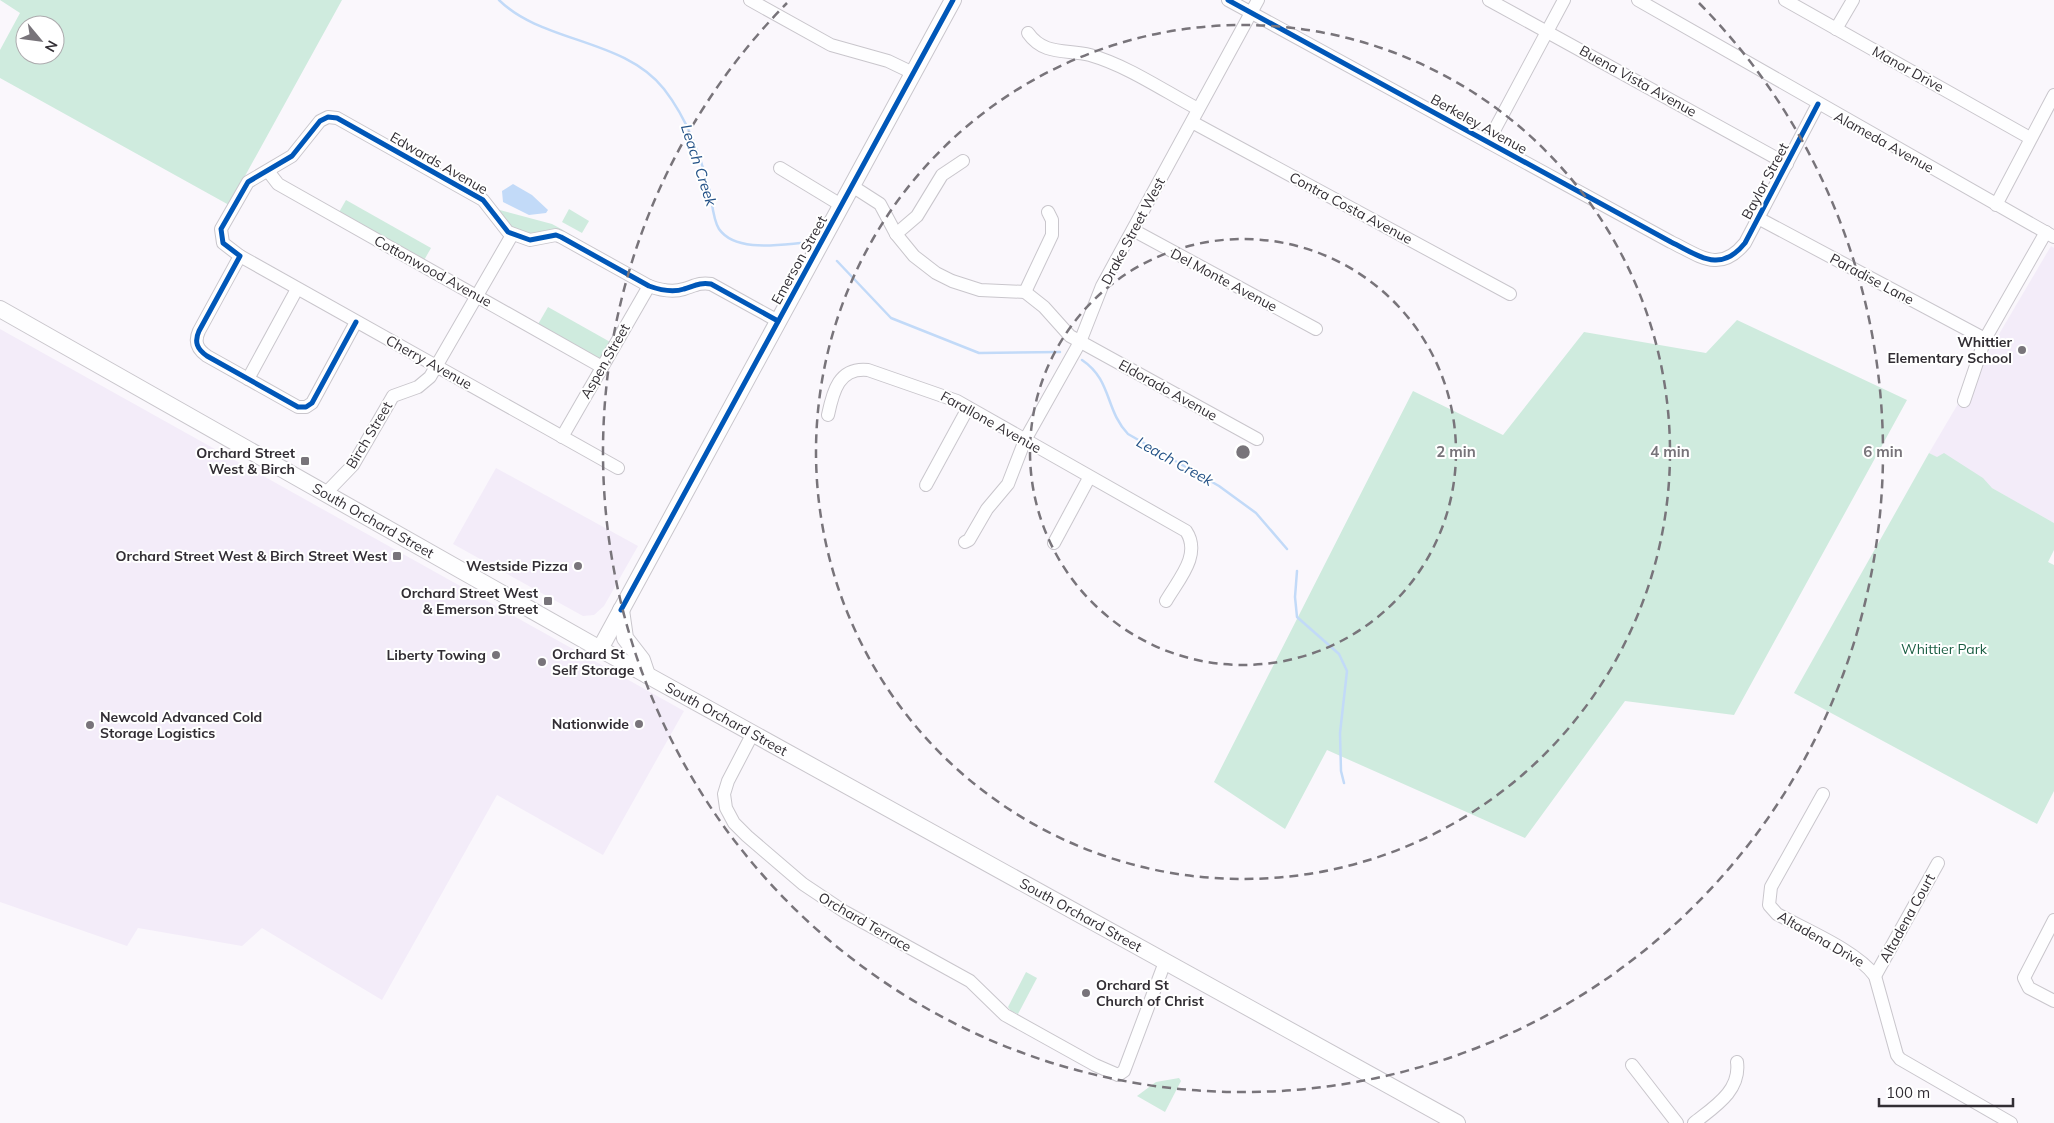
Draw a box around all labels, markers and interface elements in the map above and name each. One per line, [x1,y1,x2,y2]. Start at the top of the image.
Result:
north arrow [15,15,65,65]
text: N [41,37,62,55]
street label: Buena Vista Avenue [1576,41,1700,121]
street label: Manor Drive [1869,42,1947,96]
street label: Berkeley Avenue [1428,90,1530,158]
street label: Alameda Avenue [1831,107,1937,177]
water label: Leach Creek [677,122,722,210]
street label: Edwards Avenue [387,128,491,198]
street label: Baylor Street [1737,140,1793,222]
street label: Contra Costa Avenue [1286,168,1416,248]
street label: Drake Street West [1097,174,1169,288]
street label: Emerson Street [767,212,831,308]
street label: Cottonwood Avenue [371,231,495,311]
street label: Del Monte Avenue [1168,244,1280,316]
street label: Paradise Lane [1827,249,1917,309]
street label: Aspen Street [576,320,634,402]
street label: Cherry Avenue [383,331,475,393]
place label: Whittier Elementary School [1888,333,2012,367]
marker: Whittier Elementary School [2016,344,2028,356]
street label: Eldorado Avenue [1115,355,1221,425]
street label: Farallone Avenue [938,387,1044,457]
street label: Birch Street [342,398,396,472]
water label: Leach Creek [1133,432,1218,491]
text: 2 min [1436,442,1476,461]
text: 4 min [1650,442,1690,461]
text: 6 min [1863,442,1903,461]
centre of rings [1234,443,1252,461]
place label: Orchard Street West & Birch [196,444,296,478]
marker: Orchard Street West & Birch [299,455,311,467]
street label: South Orchard Street [309,479,437,562]
place label: Orchard Street West & Birch Street West [115,547,388,565]
marker: Orchard Street West & Birch Street West [391,550,403,562]
place label: Westside Pizza [466,557,568,575]
marker: Westside Pizza [572,560,584,572]
place label: Orchard Street West & Emerson Street [401,584,539,618]
marker: Orchard Street West & Emerson Street [542,595,554,607]
park label: Whittier Park [1901,640,1988,658]
place label: Orchard St Self Storage [552,645,635,679]
place label: Liberty Towing [387,646,486,664]
marker: Liberty Towing [490,649,502,661]
marker: Orchard St Self Storage [536,656,548,668]
street label: South Orchard Street [662,678,791,760]
place label: Newcold Advanced Cold Storage Logistics [100,708,262,742]
place label: Nationwide [552,715,629,733]
marker: Nationwide [633,718,645,730]
marker: Newcold Advanced Cold Storage Logistics [84,719,96,731]
street label: Altadena Court [1875,870,1939,966]
street label: South Orchard Street [1017,874,1145,956]
street label: Orchard Terrace [815,888,915,956]
street label: Altadena Drive [1774,907,1868,971]
place label: Orchard St Church of Christ [1096,976,1204,1010]
marker: Orchard St Church of Christ [1080,987,1092,999]
scale bar [1879,1076,2013,1108]
text: 100 m [1886,1083,1930,1102]

